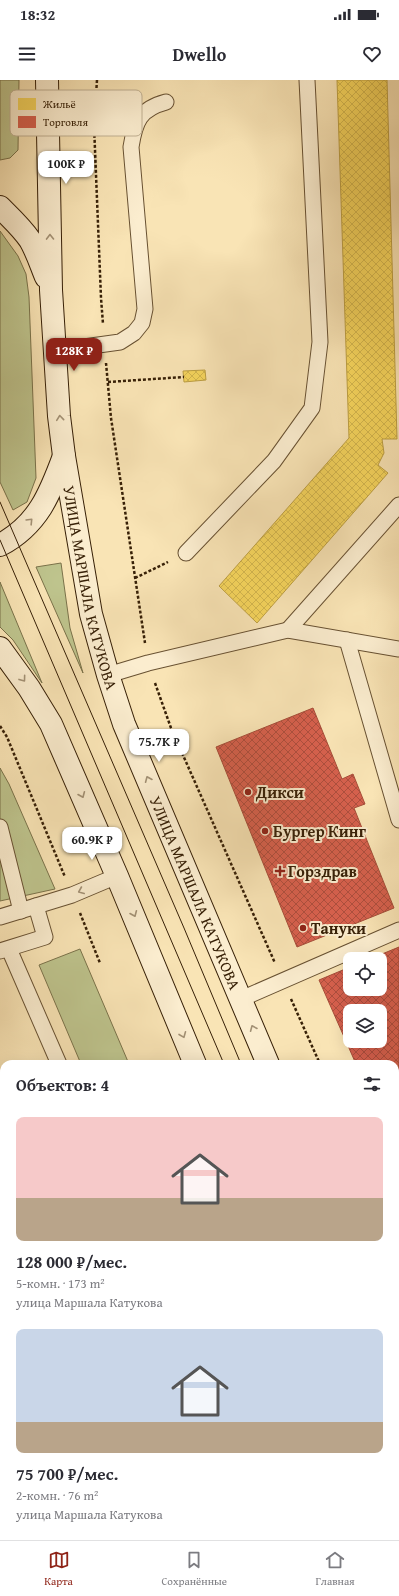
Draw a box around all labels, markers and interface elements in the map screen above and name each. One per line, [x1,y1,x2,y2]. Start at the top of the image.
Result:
text: 18:32 [20,4,55,25]
text: Dwello [173,41,226,68]
icon: menu [16,43,38,65]
icon: heart [361,43,383,65]
legend [10,90,142,136]
text: Жильё [42,96,76,112]
text: Торговля [43,114,88,130]
pin: 100K ₽ [33,151,99,185]
text: 100K ₽ [47,154,85,173]
one-way arrow [45,234,54,240]
pin: 128K ₽ [41,338,107,372]
text: 128K ₽ [55,341,93,360]
one-way arrow [56,415,65,421]
street label: УЛИЦА МАРШАЛА КАТУКОВА [57,484,124,693]
one-way arrow [25,518,33,525]
one-way arrow [18,675,25,682]
pin: 75.7K ₽ [122,729,196,763]
text: 75.7K ₽ [138,732,180,751]
one-way arrow [144,776,152,783]
place label: Дикси [255,780,304,804]
marker: Дикси [243,787,253,797]
one-way arrow [77,790,85,798]
street label: УЛИЦА МАРШАЛА КАТУКОВА [144,792,247,994]
place label: Бургер Кинг [273,819,367,843]
marker: Бургер Кинг [260,826,270,836]
pin: 60.9K ₽ [55,827,129,861]
text: 60.9K ₽ [71,830,113,849]
place label: Горздрав [288,859,357,883]
marker: Горздрав [275,866,285,876]
one-way arrow [78,886,85,894]
one-way arrow [129,911,137,918]
place label: Тануки [311,916,366,940]
marker: Тануки [298,923,308,933]
map controls [343,952,387,1048]
button: locate [343,952,387,996]
button: layers [343,1004,387,1048]
one-way arrow [250,1025,258,1032]
one-way arrow [178,1030,186,1038]
text: Объектов: 4 [16,1072,109,1097]
icon: filters [361,1073,383,1095]
icon: home [164,1143,236,1215]
text: 128 000 ₽/мес. [16,1249,127,1274]
text: 5-комн. · 173 m² [16,1274,105,1293]
text: улица Маршала Катукова [16,1293,163,1312]
icon: home [164,1355,236,1427]
text: 75 700 ₽/мес. [16,1461,118,1486]
text: 2-комн. · 76 m² [16,1486,98,1505]
text: улица Маршала Катукова [16,1505,163,1524]
tab: Карта [44,1549,73,1589]
tab: Сохранённые [161,1549,227,1589]
tab: Главная [316,1549,355,1589]

